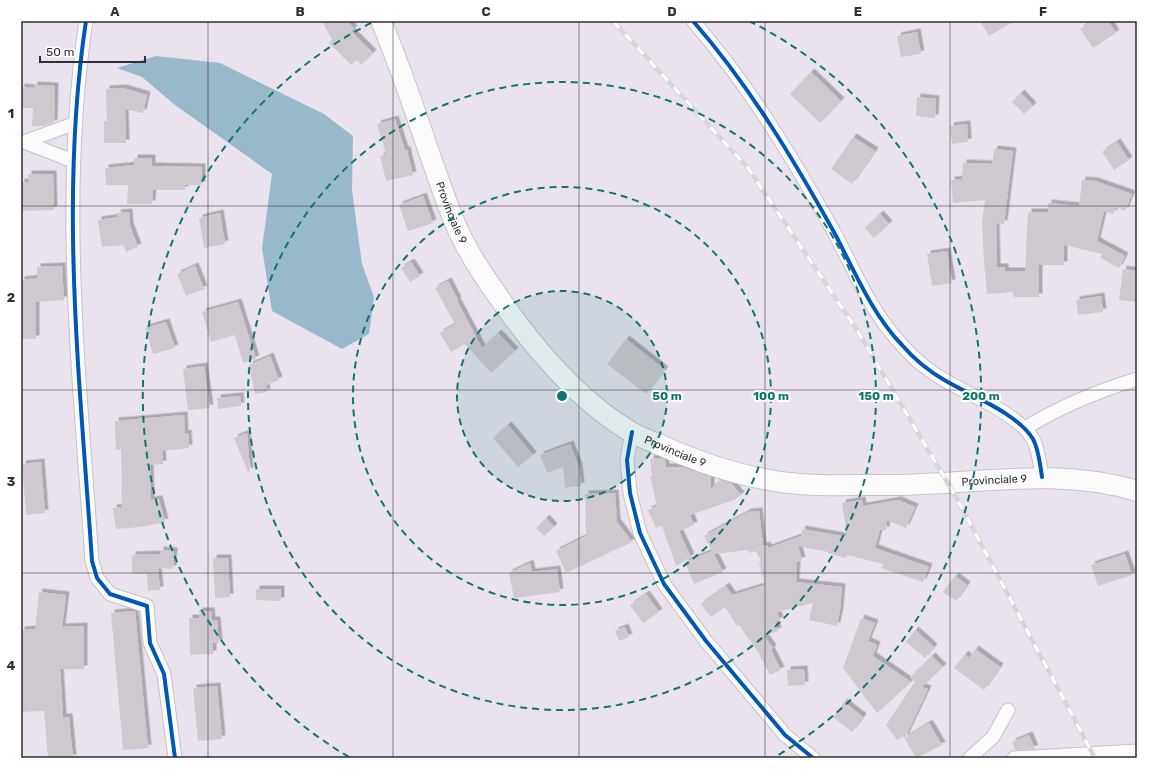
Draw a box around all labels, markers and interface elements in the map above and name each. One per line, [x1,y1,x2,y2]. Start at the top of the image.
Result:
text: A [110,4,120,19]
text: B [295,4,305,19]
text: C [481,4,491,19]
text: D [667,4,677,19]
text: E [854,4,862,19]
text: F [1039,4,1047,19]
scale bar [40,38,145,64]
text: 50 m [46,45,74,59]
text: 1 [8,106,14,121]
street label: Provinciale 9 [433,180,470,246]
text: 2 [7,290,15,305]
centre of rings [555,389,569,403]
text: 50 m [652,389,682,403]
text: 100 m [753,389,789,403]
text: 150 m [858,389,894,403]
text: 200 m [962,389,1000,403]
street label: Provinciale 9 [642,433,708,470]
street label: Provinciale 9 [961,472,1027,489]
text: 3 [7,474,16,489]
text: 4 [7,658,16,673]

